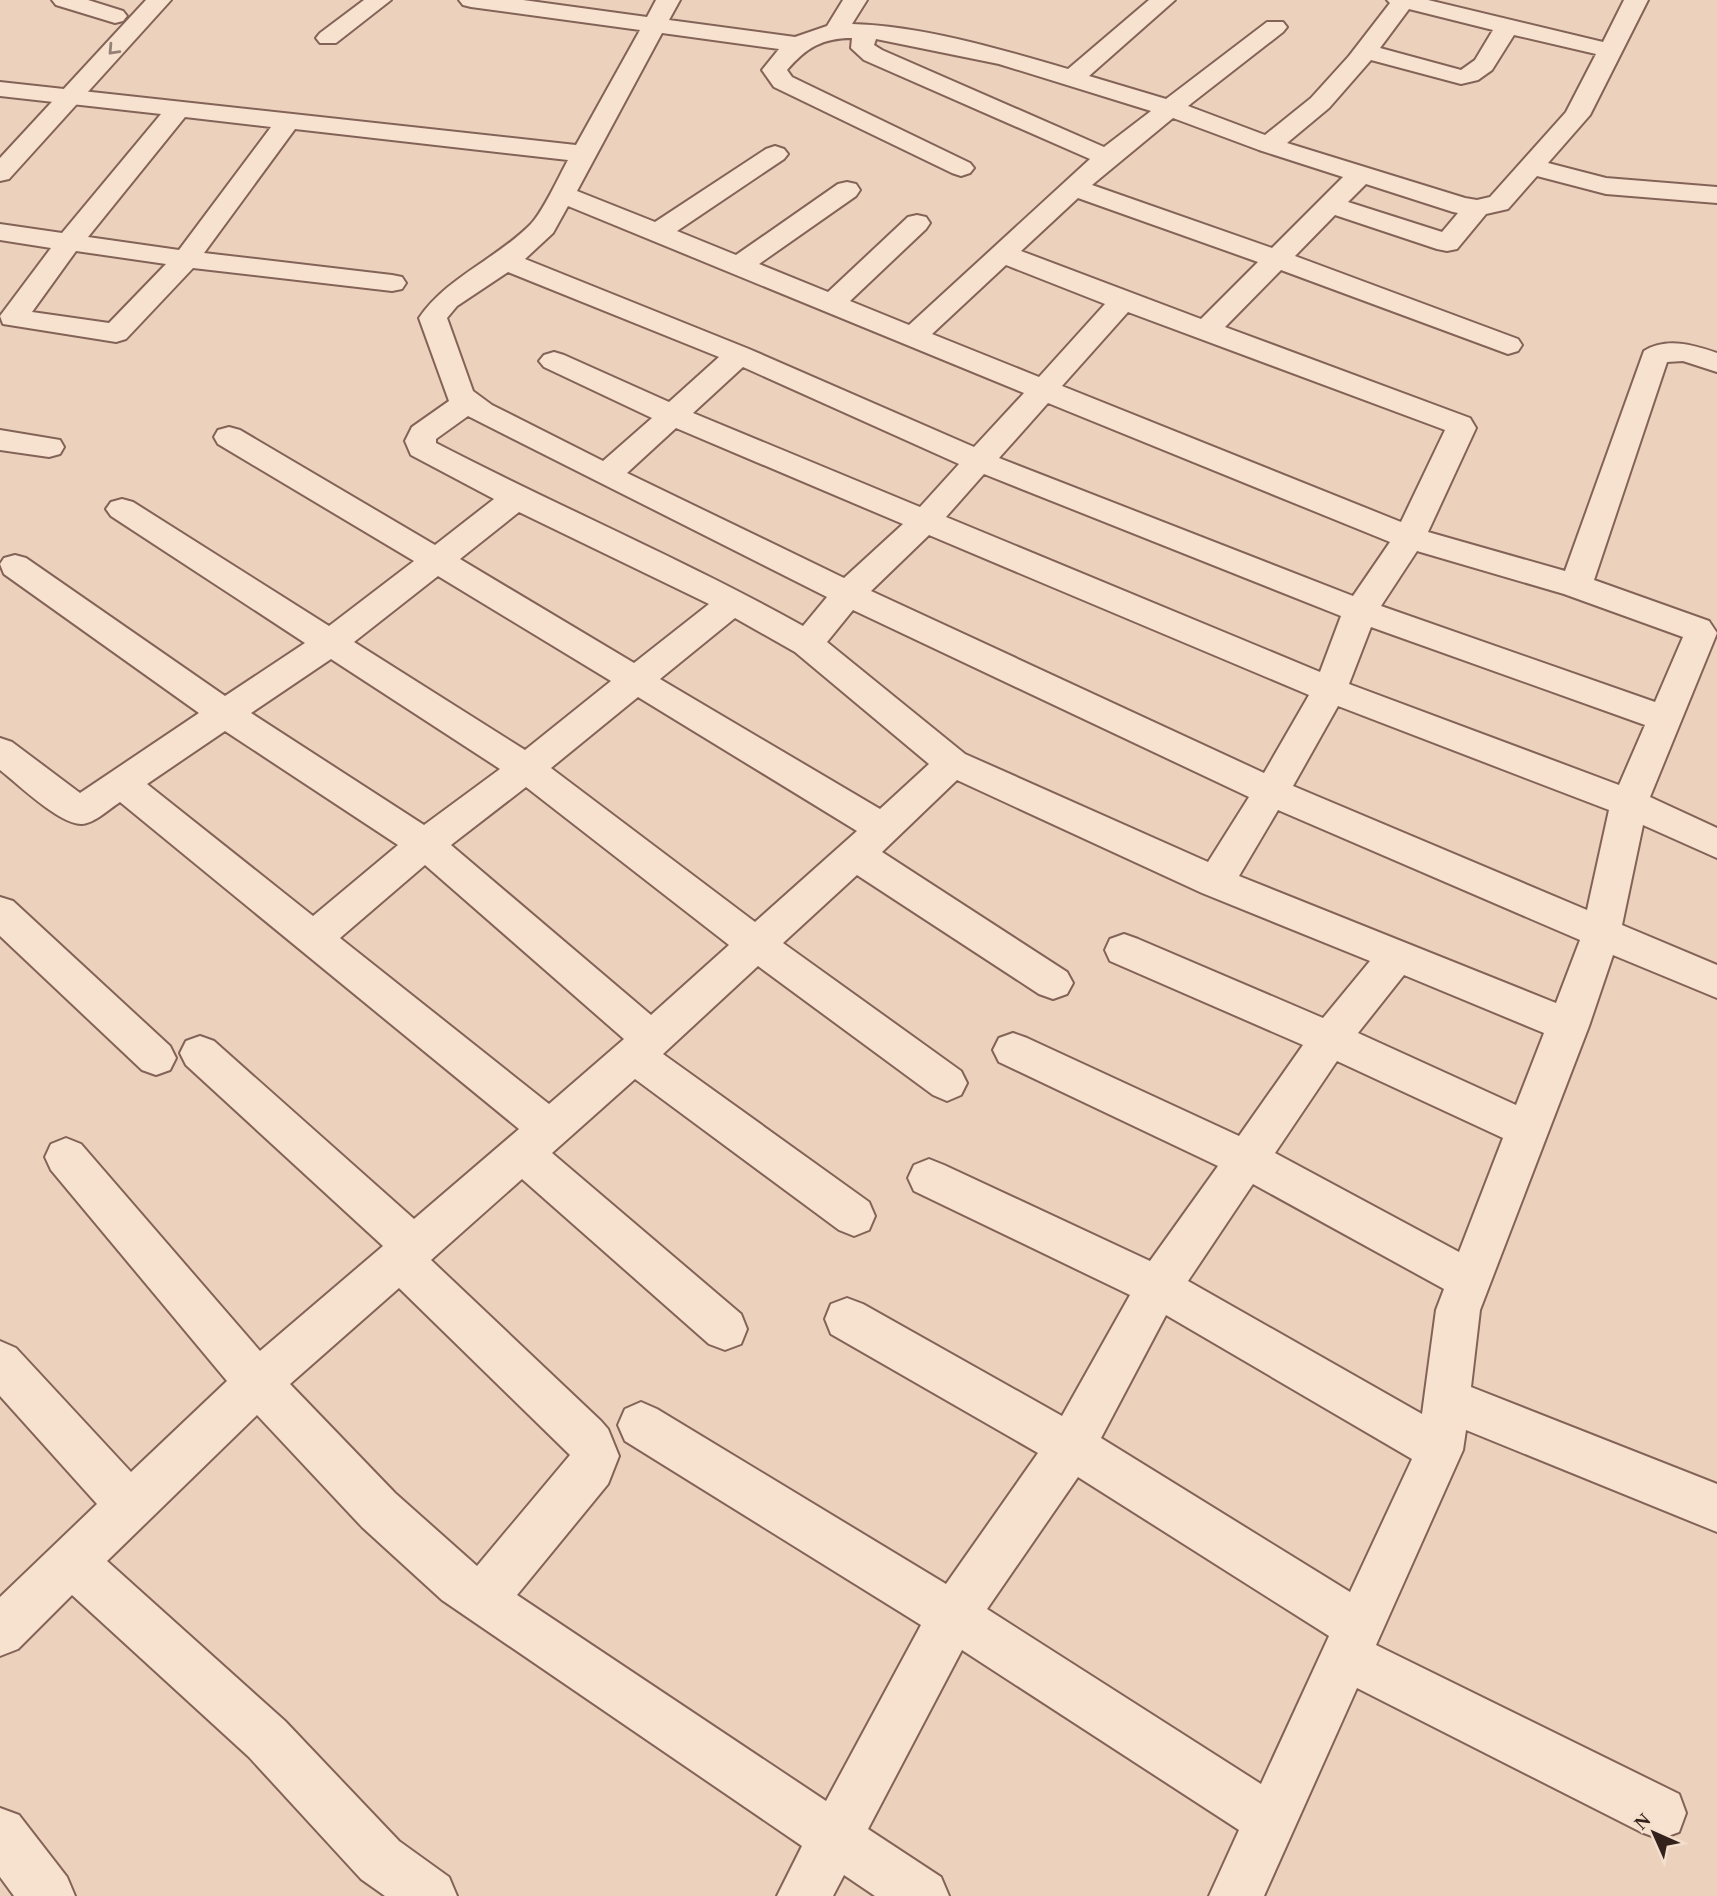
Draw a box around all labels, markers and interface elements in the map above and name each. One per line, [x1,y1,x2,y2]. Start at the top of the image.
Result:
one-way arrow [109,42,121,55]
north arrow [1619,1798,1689,1868]
text: N [1630,1809,1655,1834]

